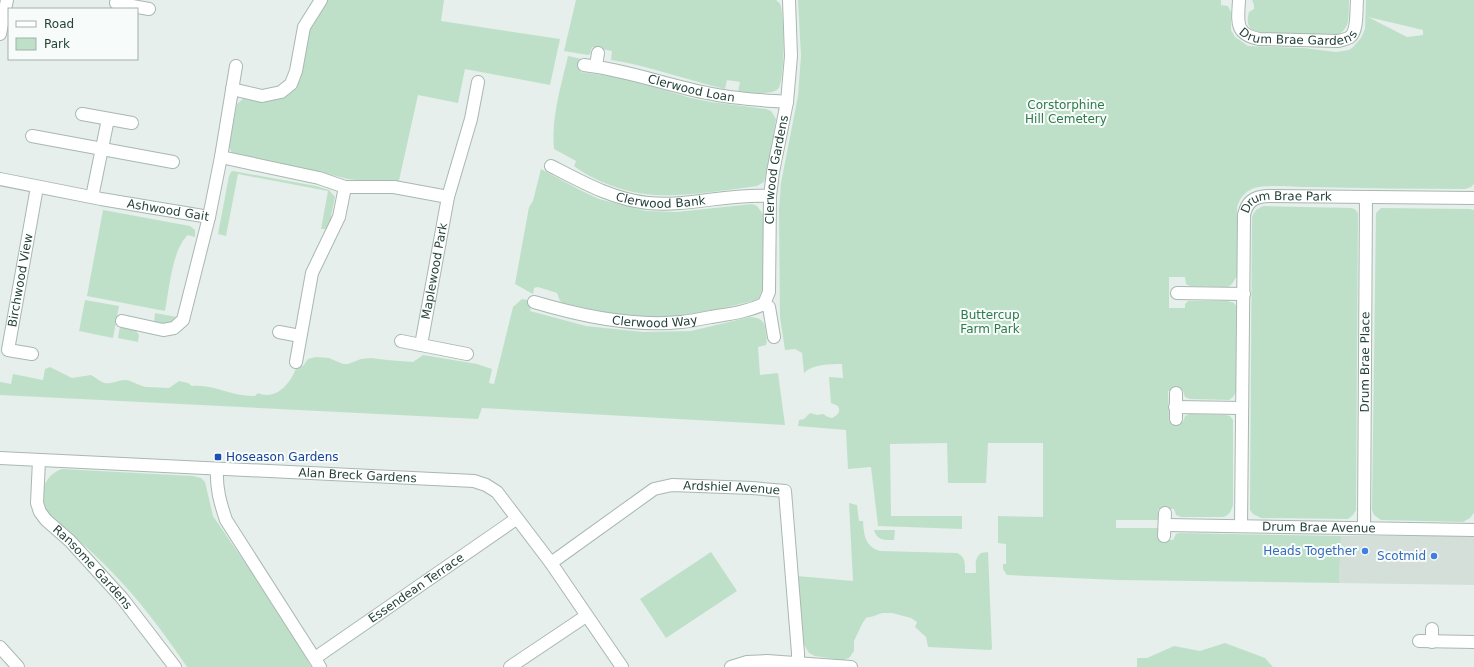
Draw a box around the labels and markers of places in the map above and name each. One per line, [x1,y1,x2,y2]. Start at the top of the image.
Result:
place label: Hoseason Gardens [226,450,339,464]
marker: Hoseason Gardens [213,452,223,462]
place label: Heads Together [1263,544,1357,558]
marker: Heads Together [1360,546,1370,556]
place label: Scotmid [1377,549,1426,563]
marker: Scotmid [1429,551,1439,561]

